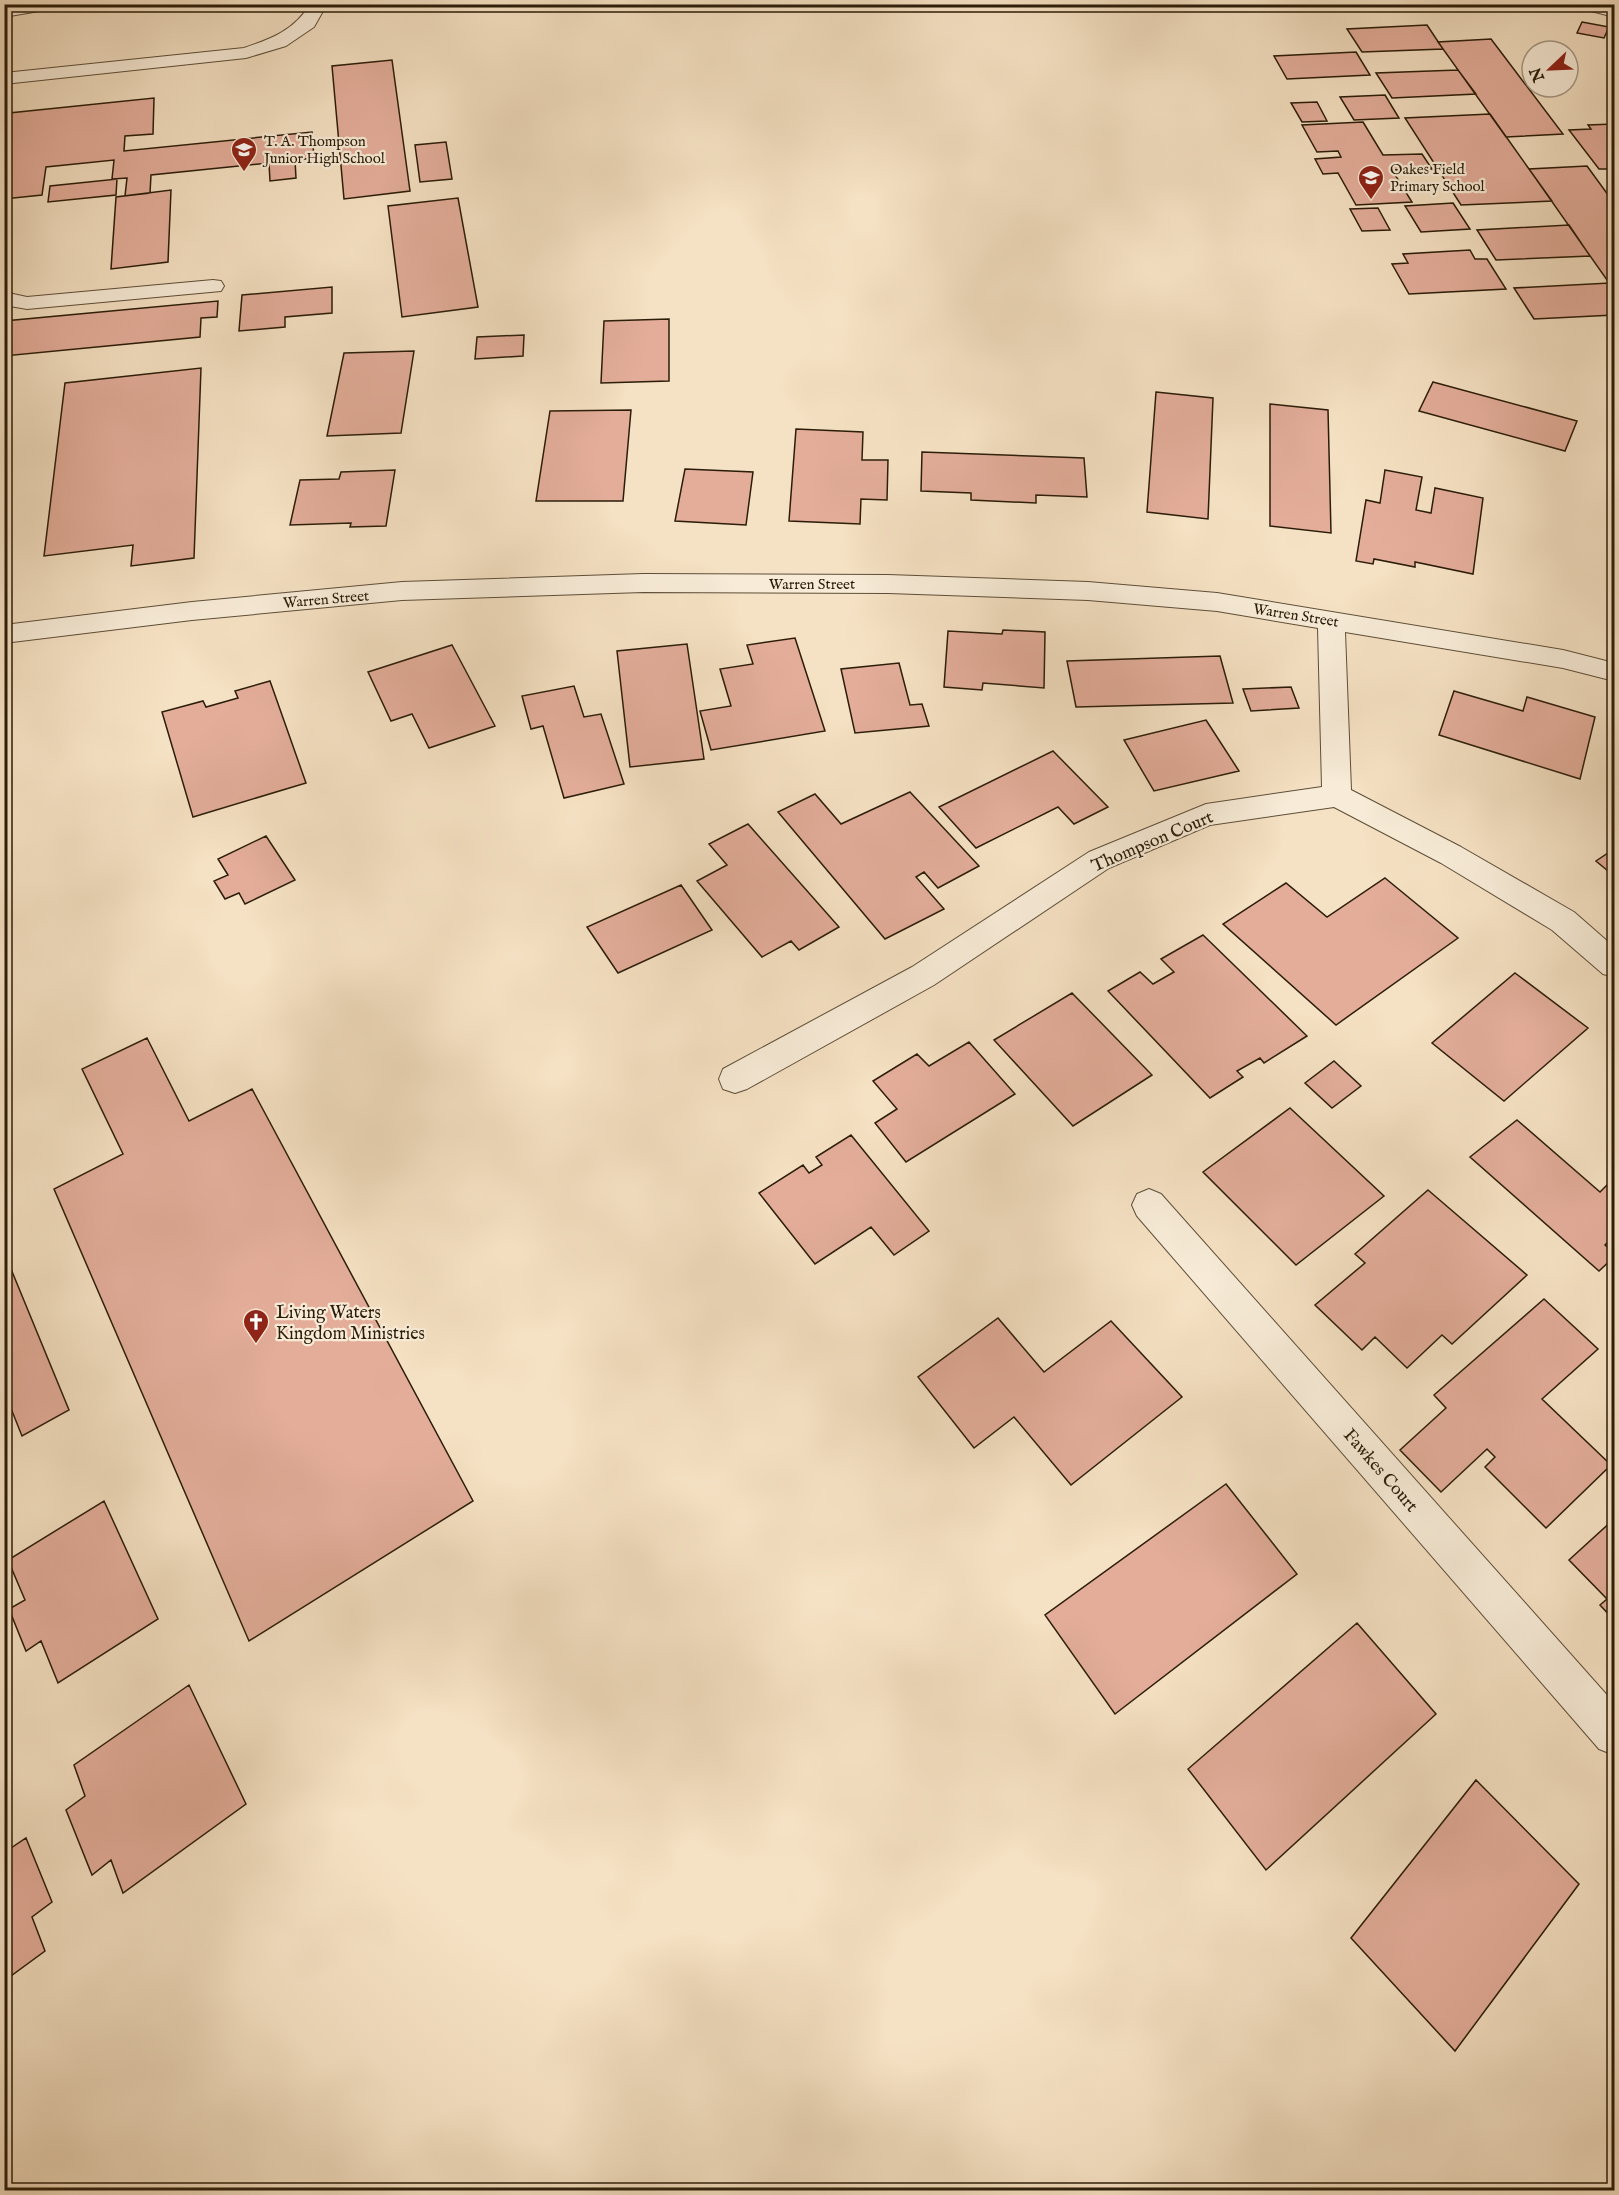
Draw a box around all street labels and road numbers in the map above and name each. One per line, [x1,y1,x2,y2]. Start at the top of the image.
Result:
street label: Warren Street [769,575,855,594]
street label: Warren Street [282,586,370,613]
street label: Warren Street [1252,599,1340,632]
street label: Thompson Court [1088,806,1217,878]
street label: Fawkes Court [1337,1425,1422,1517]

